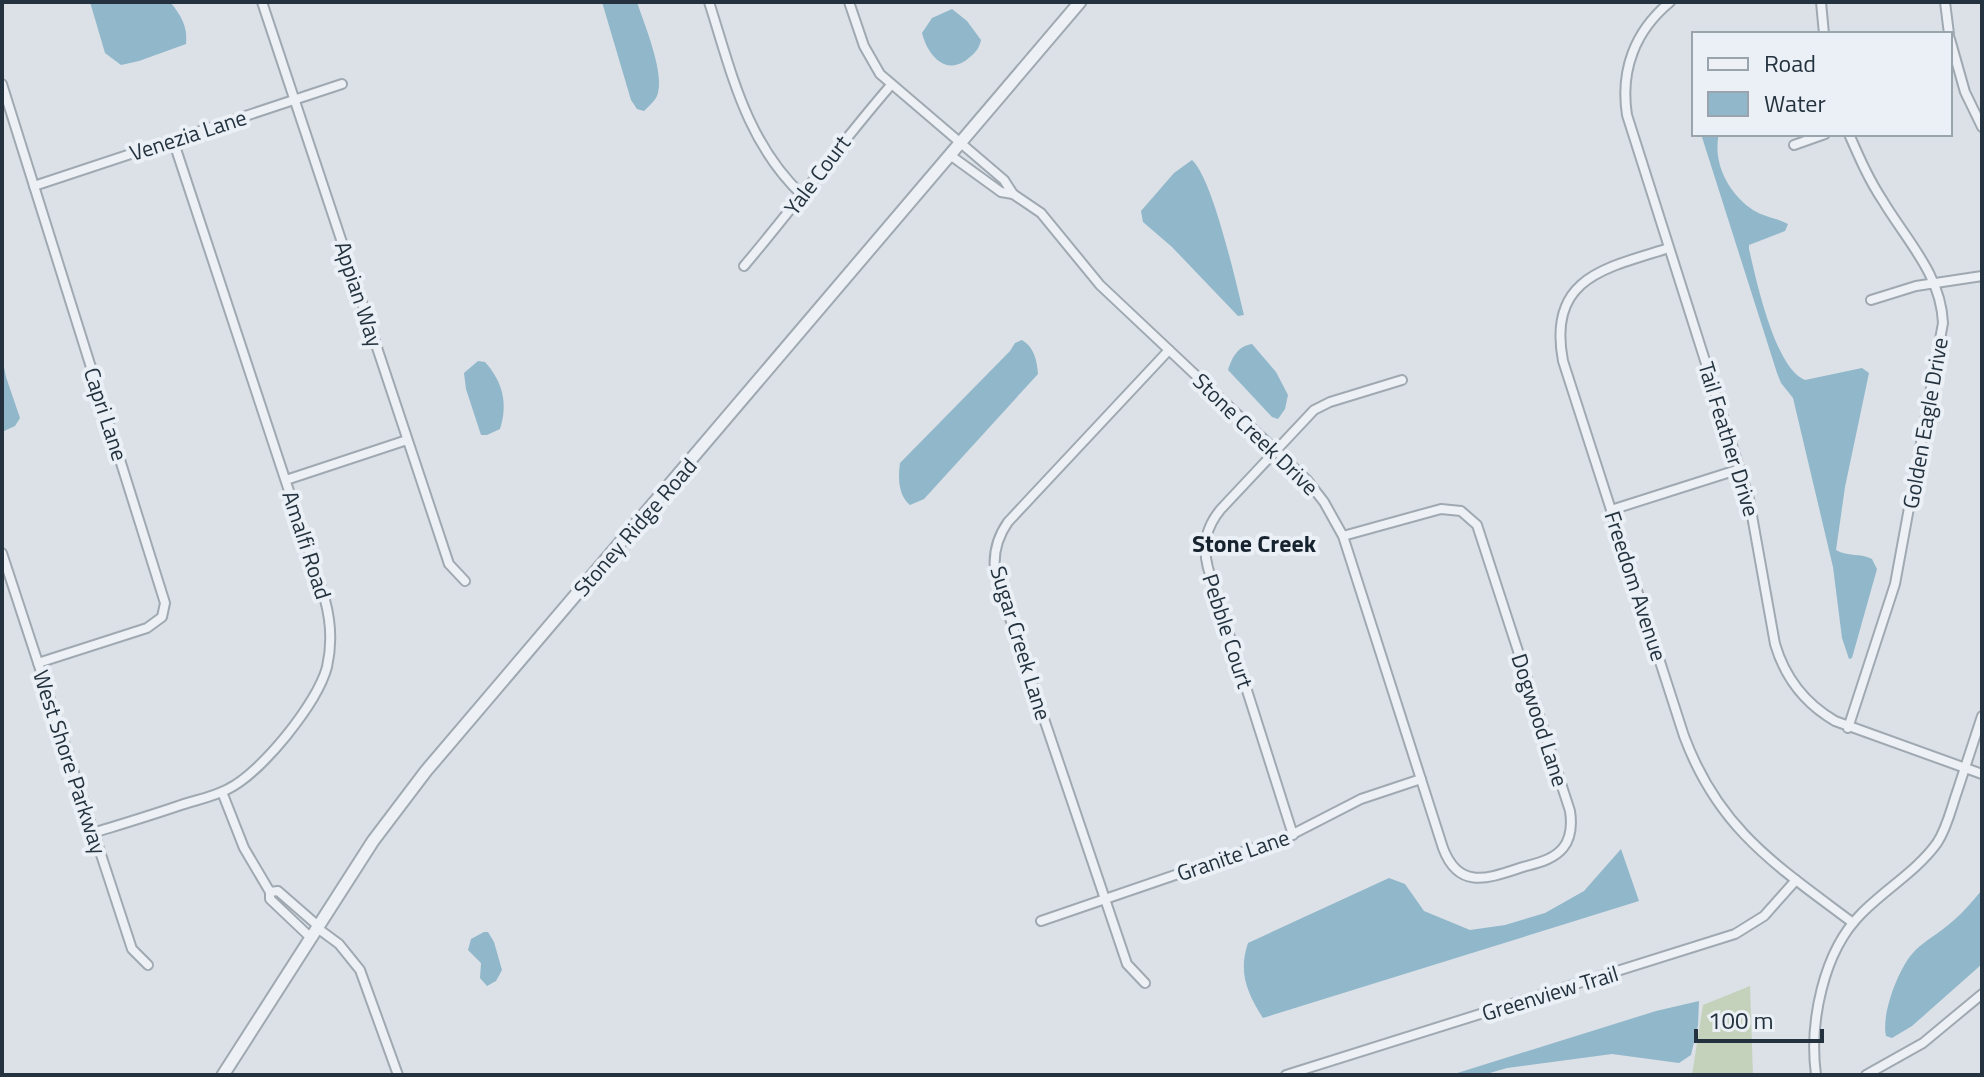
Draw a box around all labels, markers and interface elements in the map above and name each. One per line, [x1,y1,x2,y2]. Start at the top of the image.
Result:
legend [1692,32,1952,136]
text: Road [1764,45,1816,81]
text: Water [1764,85,1826,121]
street label: Venezia Lane [125,100,251,170]
street label: Yale Court [775,127,859,222]
street label: Appian Way [326,237,392,352]
street label: Golden Eagle Drive [1893,335,1957,511]
street label: Tail Feather Drive [1689,358,1769,520]
street label: Capri Lane [75,363,137,465]
street label: Stone Creek Drive [1185,365,1327,503]
street label: Stoney Ridge Road [565,450,705,604]
street label: Amalfi Road [273,486,341,604]
street label: Freedom Avenue [1596,507,1676,665]
district label: Stone Creek [1192,525,1317,561]
street label: Sugar Creek Lane [981,562,1061,724]
street label: Pebble Court [1194,569,1263,693]
street label: Dogwood Lane [1503,649,1577,791]
street label: West Shore Parkway [24,665,116,859]
street label: Granite Lane [1172,820,1294,890]
street label: Greenview Trail [1478,956,1622,1030]
scale bar [1696,993,1822,1043]
text: 100 m [1708,1002,1774,1038]

